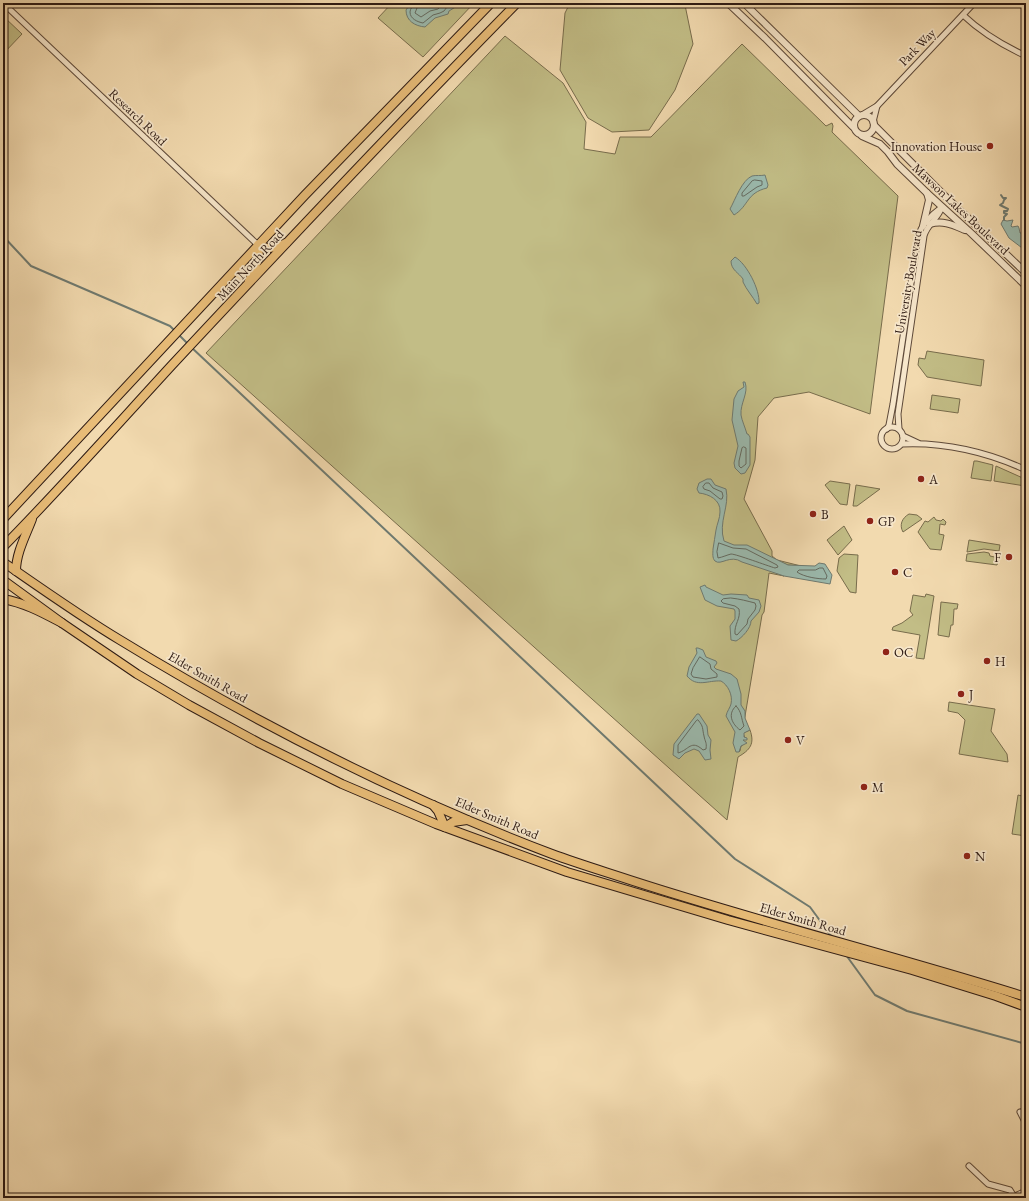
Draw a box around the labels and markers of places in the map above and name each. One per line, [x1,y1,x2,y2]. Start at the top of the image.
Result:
place label: Innovation House [891,138,982,155]
marker: Innovation House [985,141,995,151]
place label: A [928,471,939,488]
marker: A [916,474,926,484]
place label: B [821,506,829,523]
marker: B [808,509,818,519]
place label: GP [878,513,895,530]
marker: GP [865,516,875,526]
place label: F [994,549,1001,566]
marker: F [1004,552,1014,562]
place label: C [903,564,912,581]
marker: C [890,567,900,577]
place label: OC [894,644,913,661]
marker: OC [881,647,891,657]
place label: H [995,653,1006,670]
marker: H [982,656,992,666]
place label: J [968,686,973,703]
marker: J [956,689,966,699]
place label: V [796,732,805,749]
marker: V [783,735,793,745]
place label: M [872,779,884,796]
marker: M [859,782,869,792]
place label: N [975,848,986,865]
marker: N [962,851,972,861]

